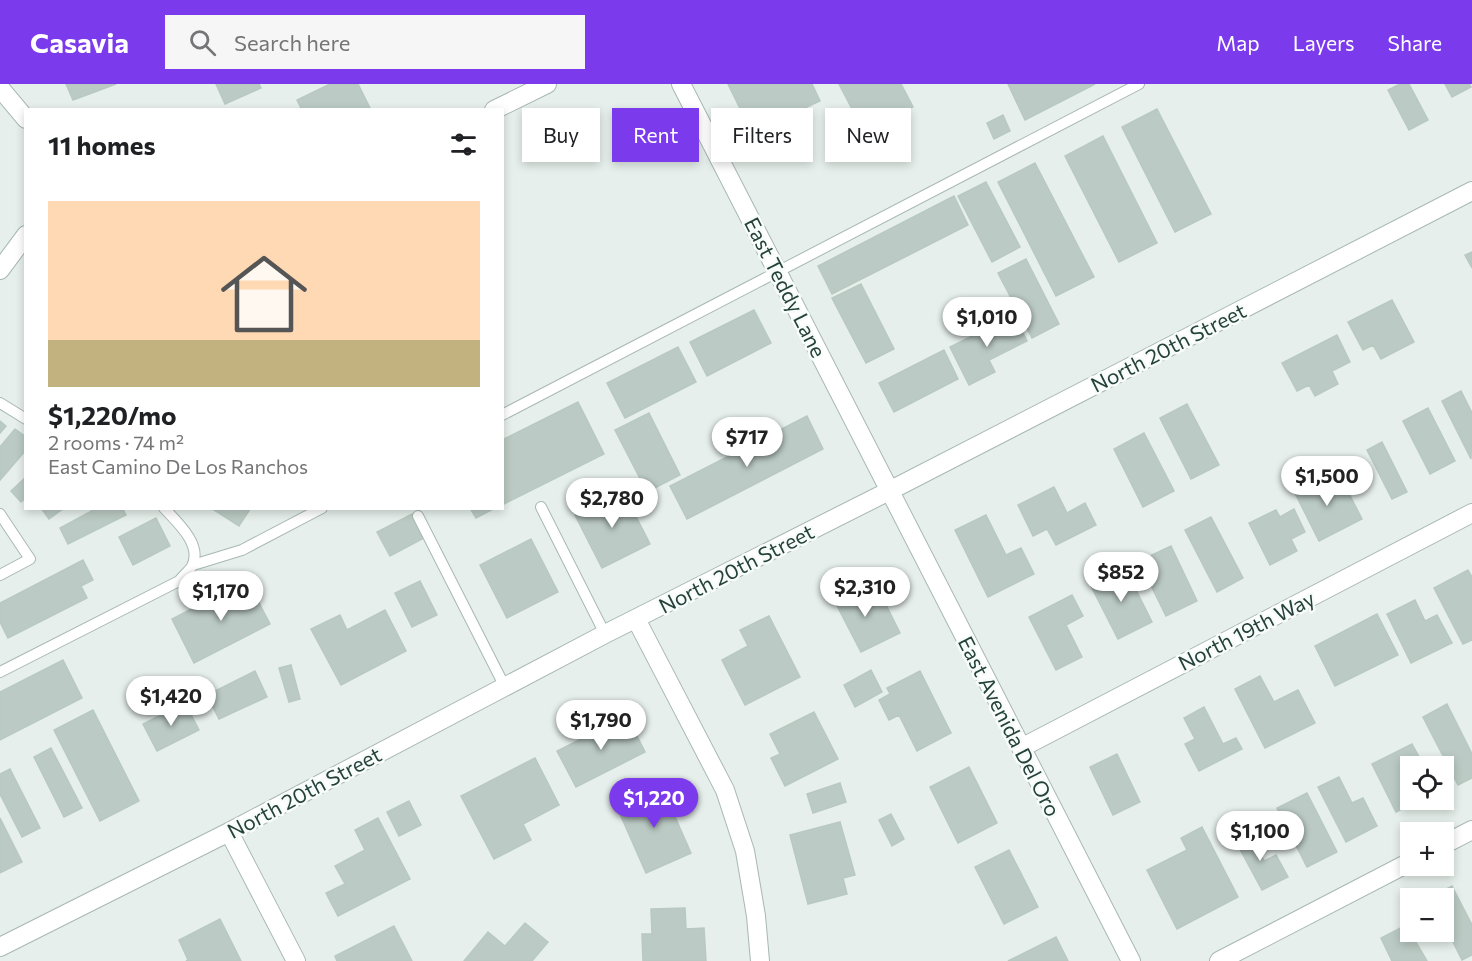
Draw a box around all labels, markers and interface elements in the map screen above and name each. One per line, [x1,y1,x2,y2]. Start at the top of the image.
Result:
search box [165,15,585,69]
text: Casavia [30,25,129,59]
icon: search [186,26,219,59]
text: Search here [234,29,350,56]
text: Map [1216,30,1260,55]
text: Layers [1293,30,1355,55]
text: Share [1388,30,1442,55]
chip: Buy [522,108,600,162]
chip: Rent [612,108,699,162]
chip: Filters [711,108,813,162]
chip: New [825,108,911,162]
icon: filters [447,128,480,161]
text: 11 homes [48,129,156,160]
street label: East Teddy Lane [740,213,832,361]
icon: home [210,240,318,348]
pin: $1,010 [938,297,1036,348]
street label: North 20th Street [1086,297,1250,397]
text: $1,010 [957,304,1017,328]
text: $1,220/mo [48,399,177,430]
pin: $717 [711,417,783,468]
text: $717 [726,424,768,448]
text: 2 rooms · 74 m² [48,430,184,454]
text: East Camino De Los Ranchos [48,454,308,478]
pin: $1,500 [1278,456,1376,507]
text: $1,500 [1295,463,1359,487]
pin: $2,780 [563,478,661,529]
text: $2,780 [580,485,644,509]
street label: North 20th Street [654,518,818,618]
pin: $852 [1085,552,1157,603]
text: $852 [1098,559,1144,583]
pin: $2,310 [816,567,914,618]
pin: $1,170 [172,571,270,622]
text: $2,310 [834,574,896,598]
text: $1,170 [192,578,250,602]
street label: North 19th Way [1174,585,1319,675]
street label: East Avenida Del Oro [954,632,1066,820]
pin: $1,420 [122,676,220,727]
text: $1,420 [140,683,202,707]
pin: $1,790 [552,700,650,751]
text: $1,790 [570,707,632,731]
street label: North 20th Street [223,741,385,843]
map controls [1400,756,1454,942]
button: locate [1400,756,1454,810]
pin: $1,220 [605,778,703,829]
text: $1,220 [623,785,685,809]
pin: $1,100 [1211,811,1309,862]
text: $1,100 [1230,818,1290,842]
button: + [1400,822,1454,876]
button: − [1400,888,1454,942]

